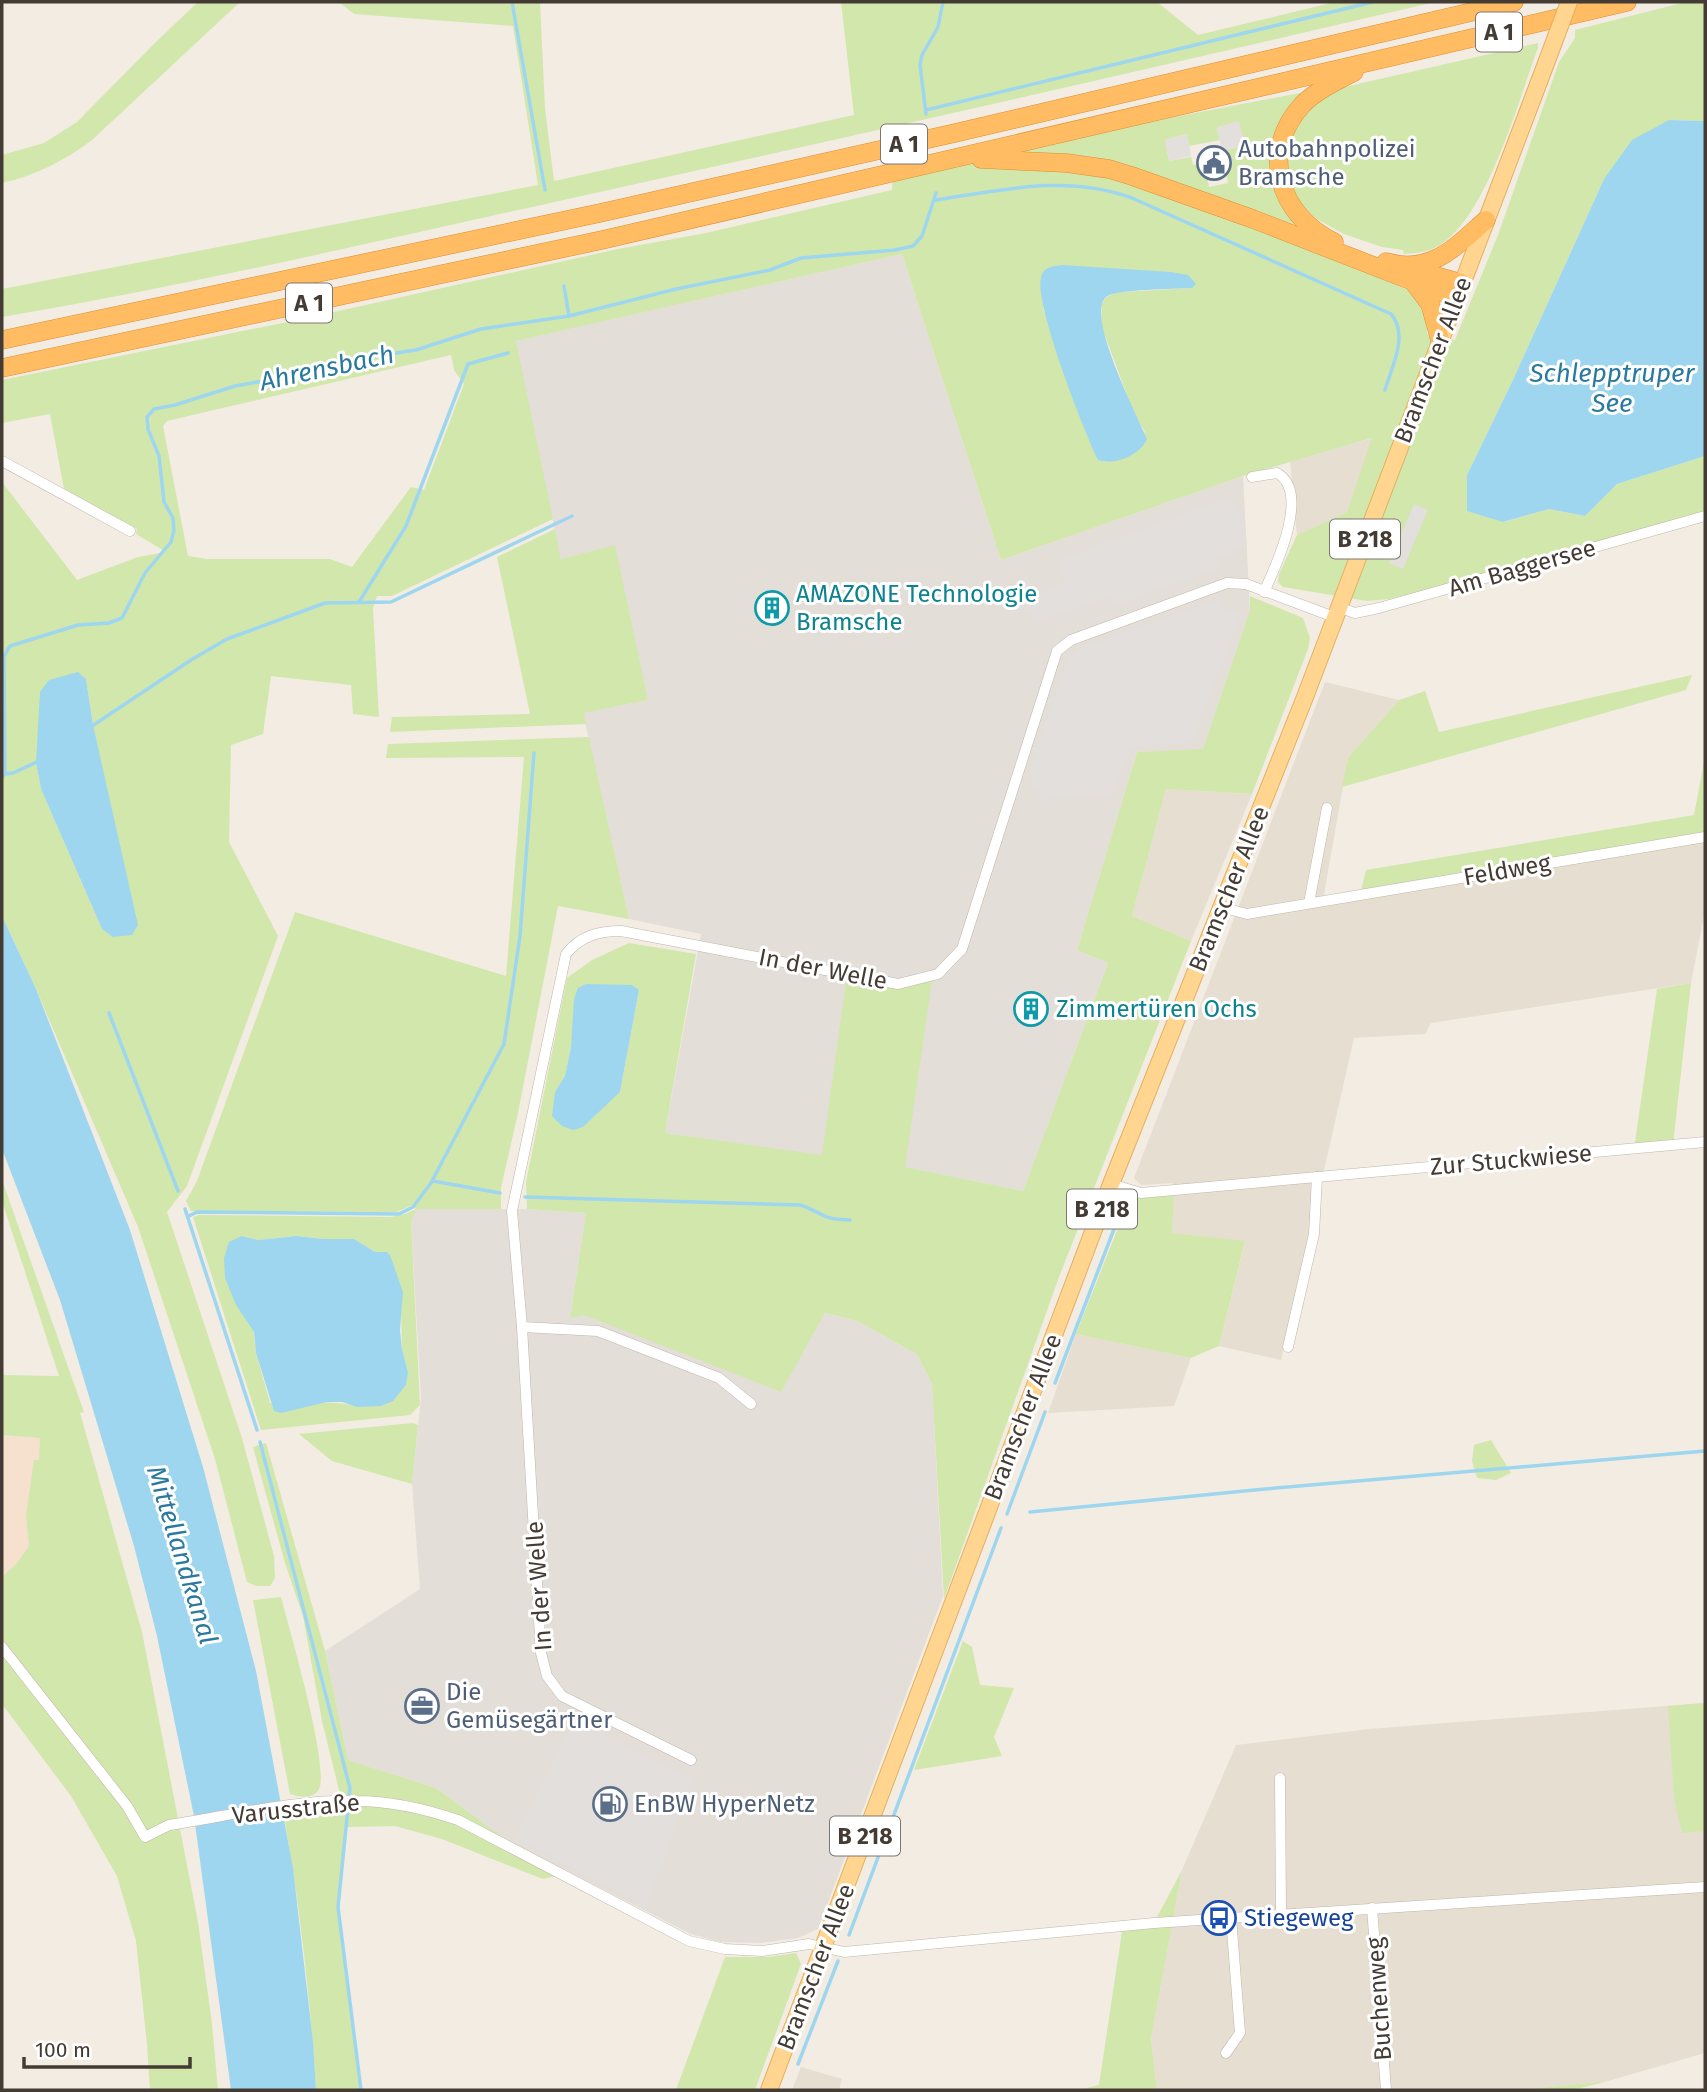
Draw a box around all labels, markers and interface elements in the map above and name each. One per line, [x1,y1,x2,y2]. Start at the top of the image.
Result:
road number: A 1 [1476,12,1522,52]
road number: A 1 [881,125,927,164]
place label: Autobahnpolizei Bramsche [1238,135,1415,191]
public building icon: Autobahnpolizei Bramsche [1195,144,1233,182]
street label: Bramscher Allee [1388,273,1478,447]
road number: A 1 [286,284,332,322]
water label: Ahrensbach [256,339,397,398]
water label: Schlepptruper See [1529,358,1695,419]
road number: B 218 [1330,520,1400,558]
street label: Am Baggersee [1445,534,1599,602]
place label: AMAZONE Technologie Bramsche [796,580,1037,636]
building icon: AMAZONE Technologie Bramsche [753,589,791,627]
street label: Bramscher Allee [1183,802,1275,976]
street label: Feldweg [1461,848,1553,891]
street label: In der Welle [756,943,890,995]
building icon: Zimmertüren Ochs [1012,990,1050,1028]
place label: Zimmertüren Ochs [1056,995,1257,1023]
street label: Zur Stuckwiese [1429,1139,1593,1181]
road number: B 218 [1067,1190,1137,1228]
street label: Bramscher Allee [978,1330,1068,1504]
water label: Mittellandkanal [140,1462,224,1648]
street label: In der Welle [520,1520,558,1652]
place label: Die Gemüsegärtner [446,1678,613,1734]
office icon: Die Gemüsegärtner [403,1687,441,1725]
fuel station icon: EnBW HyperNetz [591,1785,629,1823]
street label: Varusstraße [231,1788,361,1830]
place label: EnBW HyperNetz [634,1790,815,1818]
road number: B 218 [830,1816,900,1856]
street label: Bramscher Allee [771,1880,861,2054]
bus stop icon: Stiegeweg [1200,1899,1238,1937]
place label: Stiegeweg [1244,1904,1354,1932]
street label: Buchenweg [1361,1936,1397,2062]
scale bar [24,2025,191,2070]
text: 100 m [35,2037,91,2063]

